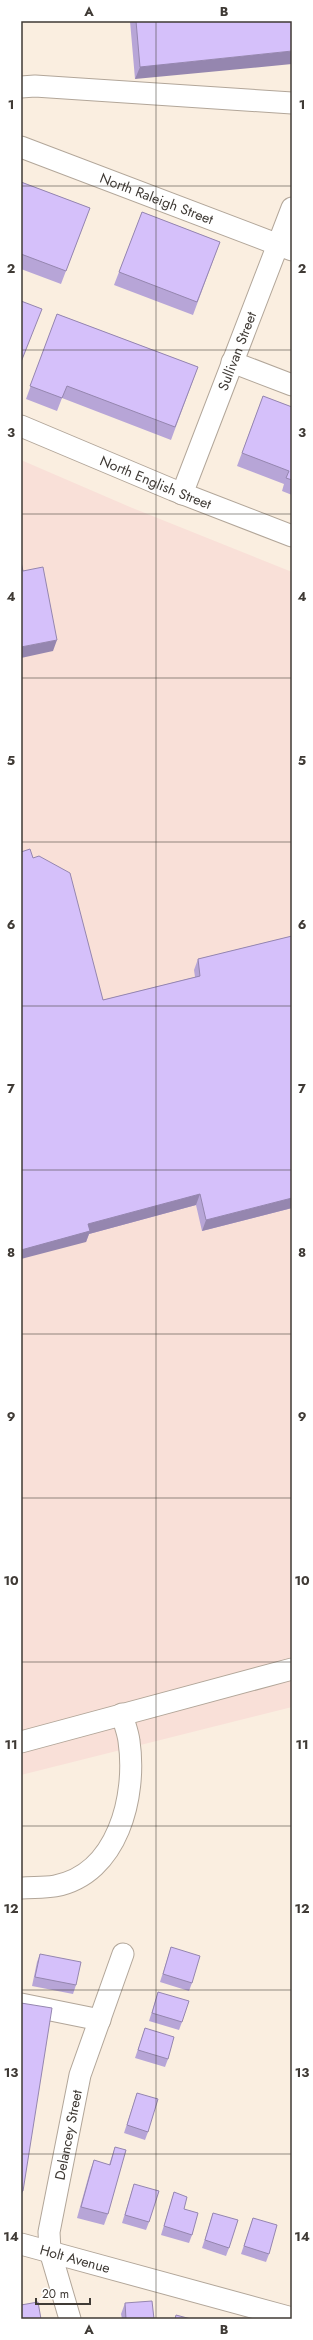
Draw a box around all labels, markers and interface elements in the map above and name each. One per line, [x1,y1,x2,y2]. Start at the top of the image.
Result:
text: A [83,2,94,21]
text: B [220,2,229,21]
text: 1 [8,95,14,114]
text: 1 [299,95,305,114]
street label: North Raleigh Street [97,168,217,229]
text: 2 [7,259,15,278]
text: 2 [298,259,306,278]
street label: Sullivan Street [213,308,261,394]
text: 3 [7,423,15,442]
text: 3 [298,423,306,442]
street label: North English Street [97,450,215,514]
text: 4 [6,587,16,606]
text: 4 [297,587,307,606]
text: 5 [7,751,15,770]
text: 5 [298,751,306,770]
text: 6 [7,915,16,934]
text: 6 [298,915,307,934]
text: 7 [7,1079,15,1098]
text: 7 [298,1079,306,1098]
text: 8 [7,1243,15,1262]
text: 8 [298,1243,306,1262]
text: 9 [7,1407,16,1426]
text: 9 [298,1407,307,1426]
text: 10 [3,1571,19,1590]
text: 10 [294,1571,310,1590]
text: 11 [4,1735,18,1754]
text: 11 [295,1735,309,1754]
text: 12 [3,1899,19,1918]
text: 12 [294,1899,310,1918]
text: 13 [4,2063,18,2082]
text: 13 [295,2063,309,2082]
street label: Delancey Street [50,2087,87,2182]
text: 14 [3,2227,19,2246]
text: 14 [294,2227,310,2246]
street label: Holt Avenue [38,2240,112,2278]
scale bar [36,2280,90,2306]
text: 20 m [42,2285,69,2303]
text: A [83,2320,94,2339]
text: B [220,2320,229,2339]

